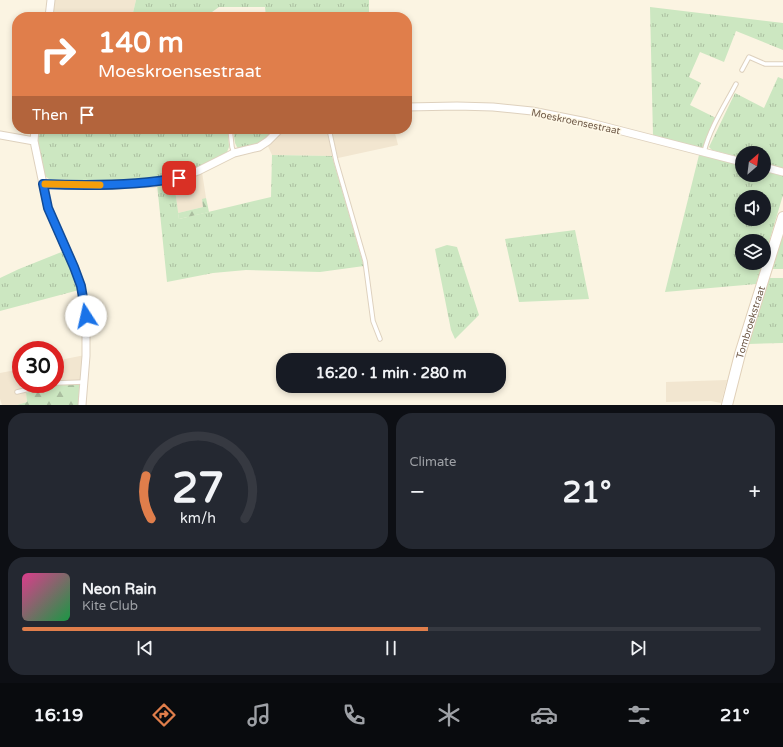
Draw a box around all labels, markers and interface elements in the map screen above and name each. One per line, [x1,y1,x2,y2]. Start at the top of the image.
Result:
text: 140 m [98,26,184,60]
icon: right [32,28,84,80]
text: Moeskroensestraat [98,60,262,82]
icon: arrive [76,104,98,126]
text: Then [32,106,68,124]
street label: Moeskroensestraat [530,107,622,137]
north arrow [735,146,771,182]
map controls [735,146,771,270]
pin [162,161,196,195]
icon: arrive [168,167,190,189]
button: sound [735,190,771,226]
button: layers [735,234,771,270]
street label: Tombroekstraat [734,285,768,360]
position arrow [65,295,107,337]
speed limit sign: 30 [12,341,64,393]
text: 16:20 · 1 min · 280 m [316,364,466,382]
text: Climate [410,454,456,470]
text: 27 [172,464,224,514]
text: 21° [562,474,611,511]
text: − [410,479,425,505]
text: + [749,479,761,505]
text: km/h [180,510,216,527]
text: Neon Rain [82,580,156,598]
text: Kite Club [82,598,138,614]
icon: previous [134,637,156,659]
icon: pause [380,637,402,659]
icon: next [627,637,649,659]
icon: directions [150,701,178,729]
icon: music [245,701,273,729]
icon: phone [340,701,368,729]
icon: climate [435,701,463,729]
icon: car [530,701,558,729]
icon: filters [625,701,653,729]
text: 16:19 [33,704,83,726]
text: 21° [720,704,749,726]

